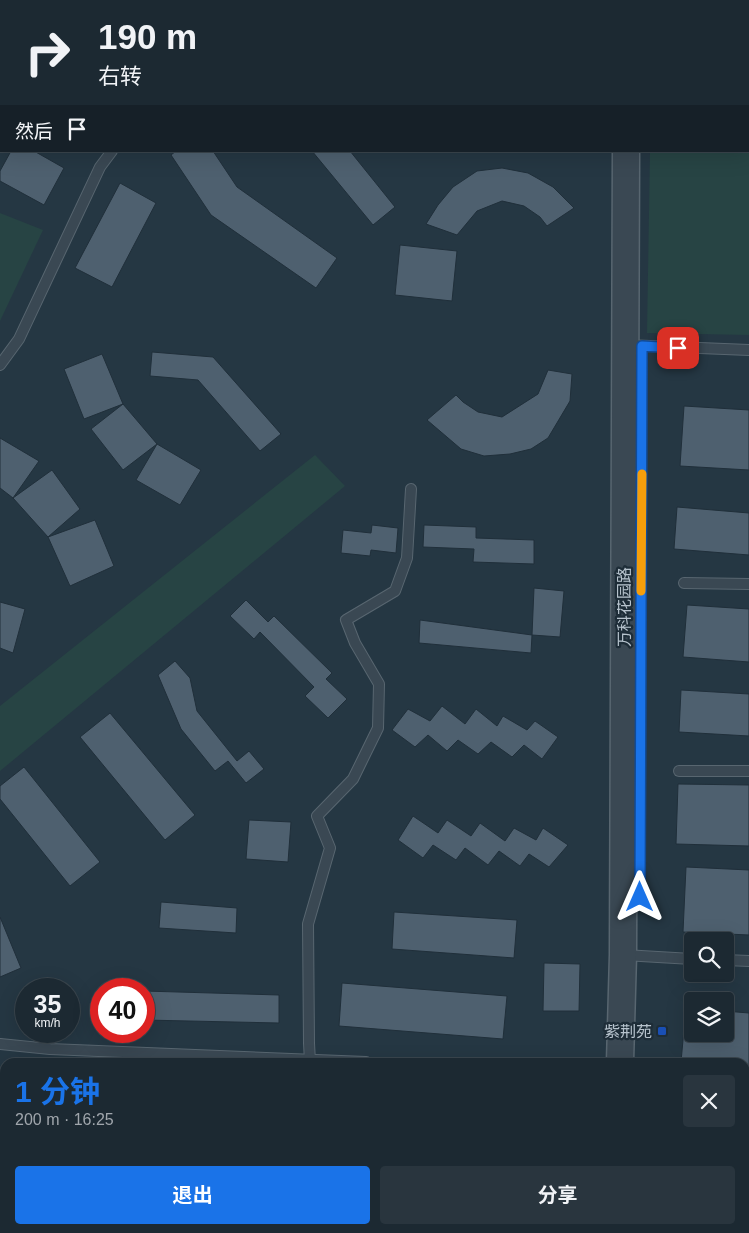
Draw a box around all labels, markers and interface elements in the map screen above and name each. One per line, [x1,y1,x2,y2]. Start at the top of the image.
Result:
text: 190 m [98,17,197,56]
icon: right [15,20,80,85]
text: 右转 [98,64,142,89]
icon: arrive [63,115,91,143]
text: 然后 [15,121,53,142]
pin [657,327,699,369]
icon: arrive [664,334,692,362]
street label: 万科花园路 [616,567,633,647]
position arrow [613,870,665,922]
map controls [684,932,734,1042]
button: search [684,932,734,982]
speed limit sign: 40 [90,978,155,1043]
text: 35 [34,990,61,1018]
button: layers [684,992,734,1042]
text: km/h [34,1016,61,1030]
place label: 紫荆苑 [604,1023,652,1040]
marker: 紫荆苑 [656,1025,668,1037]
text: 1 分钟 [15,1075,100,1108]
button: close [683,1075,735,1127]
text: 200 m · 16:25 [15,1111,114,1128]
button: 退出 [15,1166,370,1224]
button: 分享 [380,1166,735,1224]

